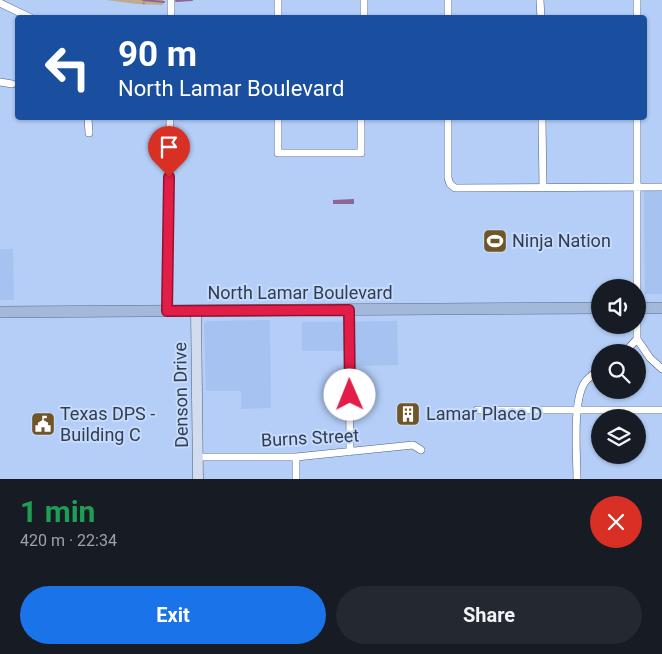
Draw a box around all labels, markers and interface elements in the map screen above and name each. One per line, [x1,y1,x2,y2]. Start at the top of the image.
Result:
text: 90 m [118,34,197,75]
icon: left [35,35,100,100]
text: North Lamar Boulevard [118,76,344,101]
pin [148,126,190,177]
icon: arrive [155,133,183,161]
sports icon: Ninja Nation [482,228,508,254]
place label: Ninja Nation [512,230,611,251]
map controls [591,279,646,464]
button: sound [591,279,646,334]
street label: North Lamar Boulevard [207,282,393,303]
street label: Denson Drive [169,342,192,448]
button: search [591,344,646,399]
position arrow [323,368,375,420]
building icon: Lamar Place D [395,401,421,427]
place label: Texas DPS - Building C [60,403,155,445]
place label: Lamar Place D [426,403,542,424]
button: layers [591,409,646,464]
public building icon: Texas DPS - Building C [30,411,56,437]
street label: Burns Street [260,424,360,451]
text: 1 min [20,494,95,529]
button: close [590,496,642,548]
text: 420 m · 22:34 [20,531,117,550]
button: Exit [20,586,326,644]
button: Share [336,586,642,644]

